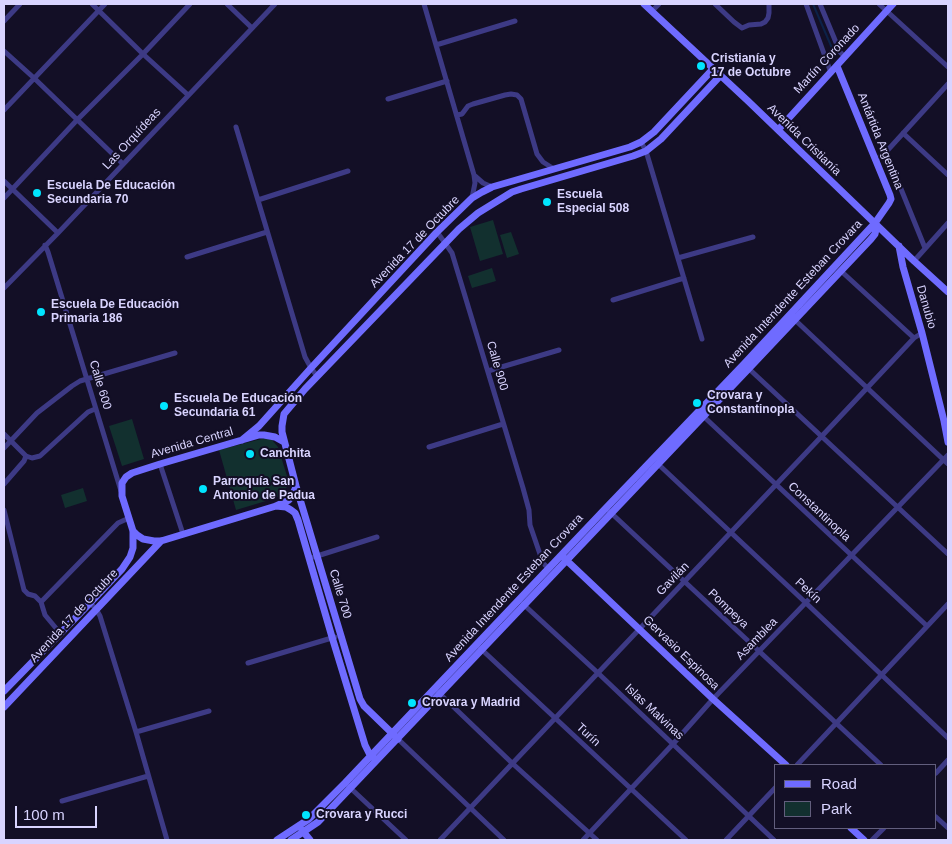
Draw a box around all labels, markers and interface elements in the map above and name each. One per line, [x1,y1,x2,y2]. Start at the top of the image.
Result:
street label: Martín Coronado [791,21,863,97]
place label: Cristianía y 17 de Octubre [711,52,791,80]
marker: Cristianía y 17 de Octubre [695,60,707,72]
street label: Antártida Argentina [854,91,906,191]
street label: Avenida Cristianía [764,101,844,179]
street label: Las Orquídeas [100,105,164,173]
place label: Escuela De Educación Secundaria 70 [47,179,175,207]
marker: Escuela De Educación Secundaria 70 [31,187,43,199]
place label: Escuela Especial 508 [557,188,629,216]
street label: Avenida 17 de Octubre [367,193,463,291]
marker: Escuela Especial 508 [541,196,553,208]
street label: Avenida Intendente Esteban Crovara [721,217,865,371]
street label: Danubio [913,284,939,330]
place label: Escuela De Educación Primaria 186 [51,298,179,326]
marker: Escuela De Educación Primaria 186 [35,306,47,318]
street label: Calle 900 [483,340,511,392]
street label: Calle 600 [86,359,114,411]
place label: Crovara y Constantinopla [707,389,794,417]
place label: Escuela De Educación Secundaria 61 [174,392,302,420]
marker: Crovara y Constantinopla [691,397,703,409]
marker: Escuela De Educación Secundaria 61 [158,400,170,412]
street label: Avenida Central [149,424,235,462]
place label: Canchita [260,447,311,461]
marker: Canchita [244,448,256,460]
place label: Parroquía San Antonio de Padua [213,475,315,503]
street label: Constantinopla [785,479,853,545]
marker: Parroquía San Antonio de Padua [197,483,209,495]
street label: Avenida Intendente Esteban Crovara [442,511,586,665]
street label: Gavilán [654,559,692,599]
street label: Avenida 17 de Octubre [27,566,121,666]
street label: Calle 700 [326,568,354,620]
street label: Pekín [792,575,824,607]
street label: Pompeya [705,586,751,632]
street label: Gervasio Espinosa [640,613,722,693]
street label: Asamblea [733,615,781,663]
street label: Islas Malvinas [622,681,686,743]
place label: Crovara y Madrid [422,696,520,710]
marker: Crovara y Madrid [406,697,418,709]
street label: Turín [573,720,603,750]
legend [774,764,937,829]
text: Road [821,775,857,792]
scale bar [18,796,100,828]
text: Park [821,800,852,817]
text: 100 m [23,806,65,823]
place label: Crovara y Rucci [316,808,407,822]
marker: Crovara y Rucci [300,809,312,821]

